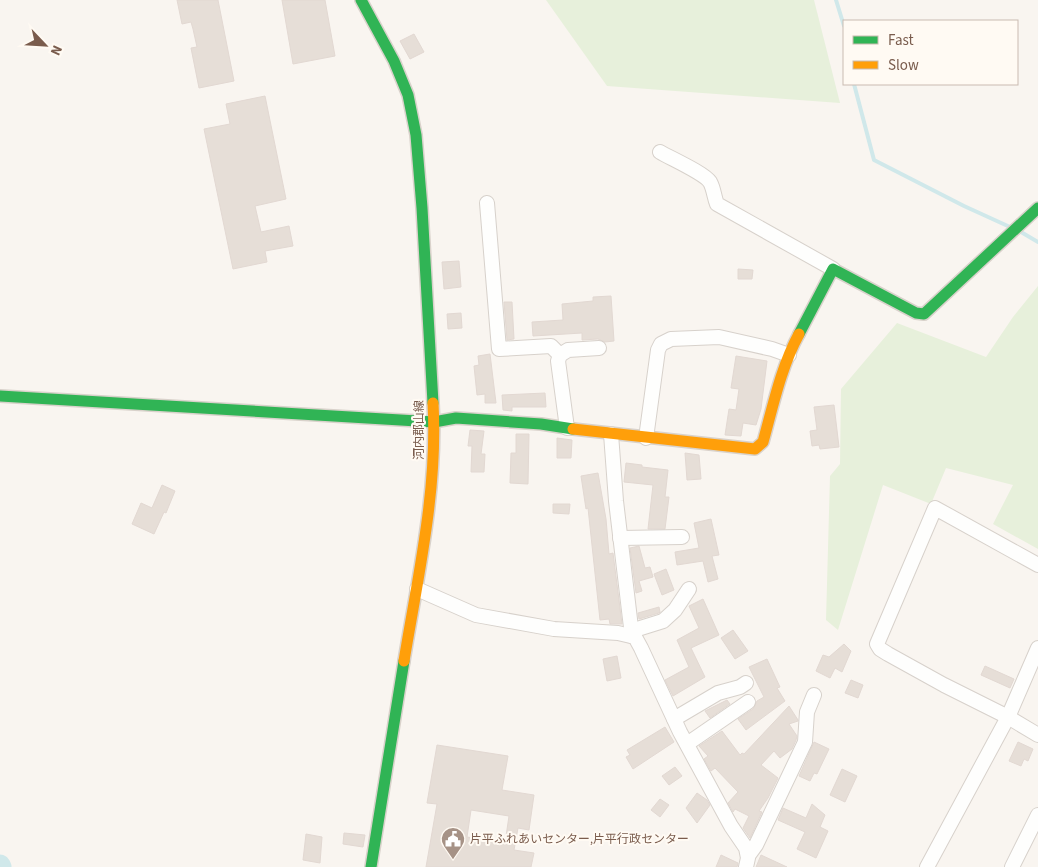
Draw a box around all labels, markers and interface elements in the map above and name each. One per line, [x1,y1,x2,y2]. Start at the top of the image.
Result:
north arrow [20,20,70,70]
legend [843,20,1018,85]
text: Fast [888,30,914,51]
text: N [45,42,67,59]
text: Slow [888,55,919,76]
street label: 河内郡山線 [411,400,428,460]
public building icon: 片平ふれあいセンター,片平行政センター [440,826,466,860]
place label: 片平ふれあいセンター,片平行政センター [470,831,689,848]

